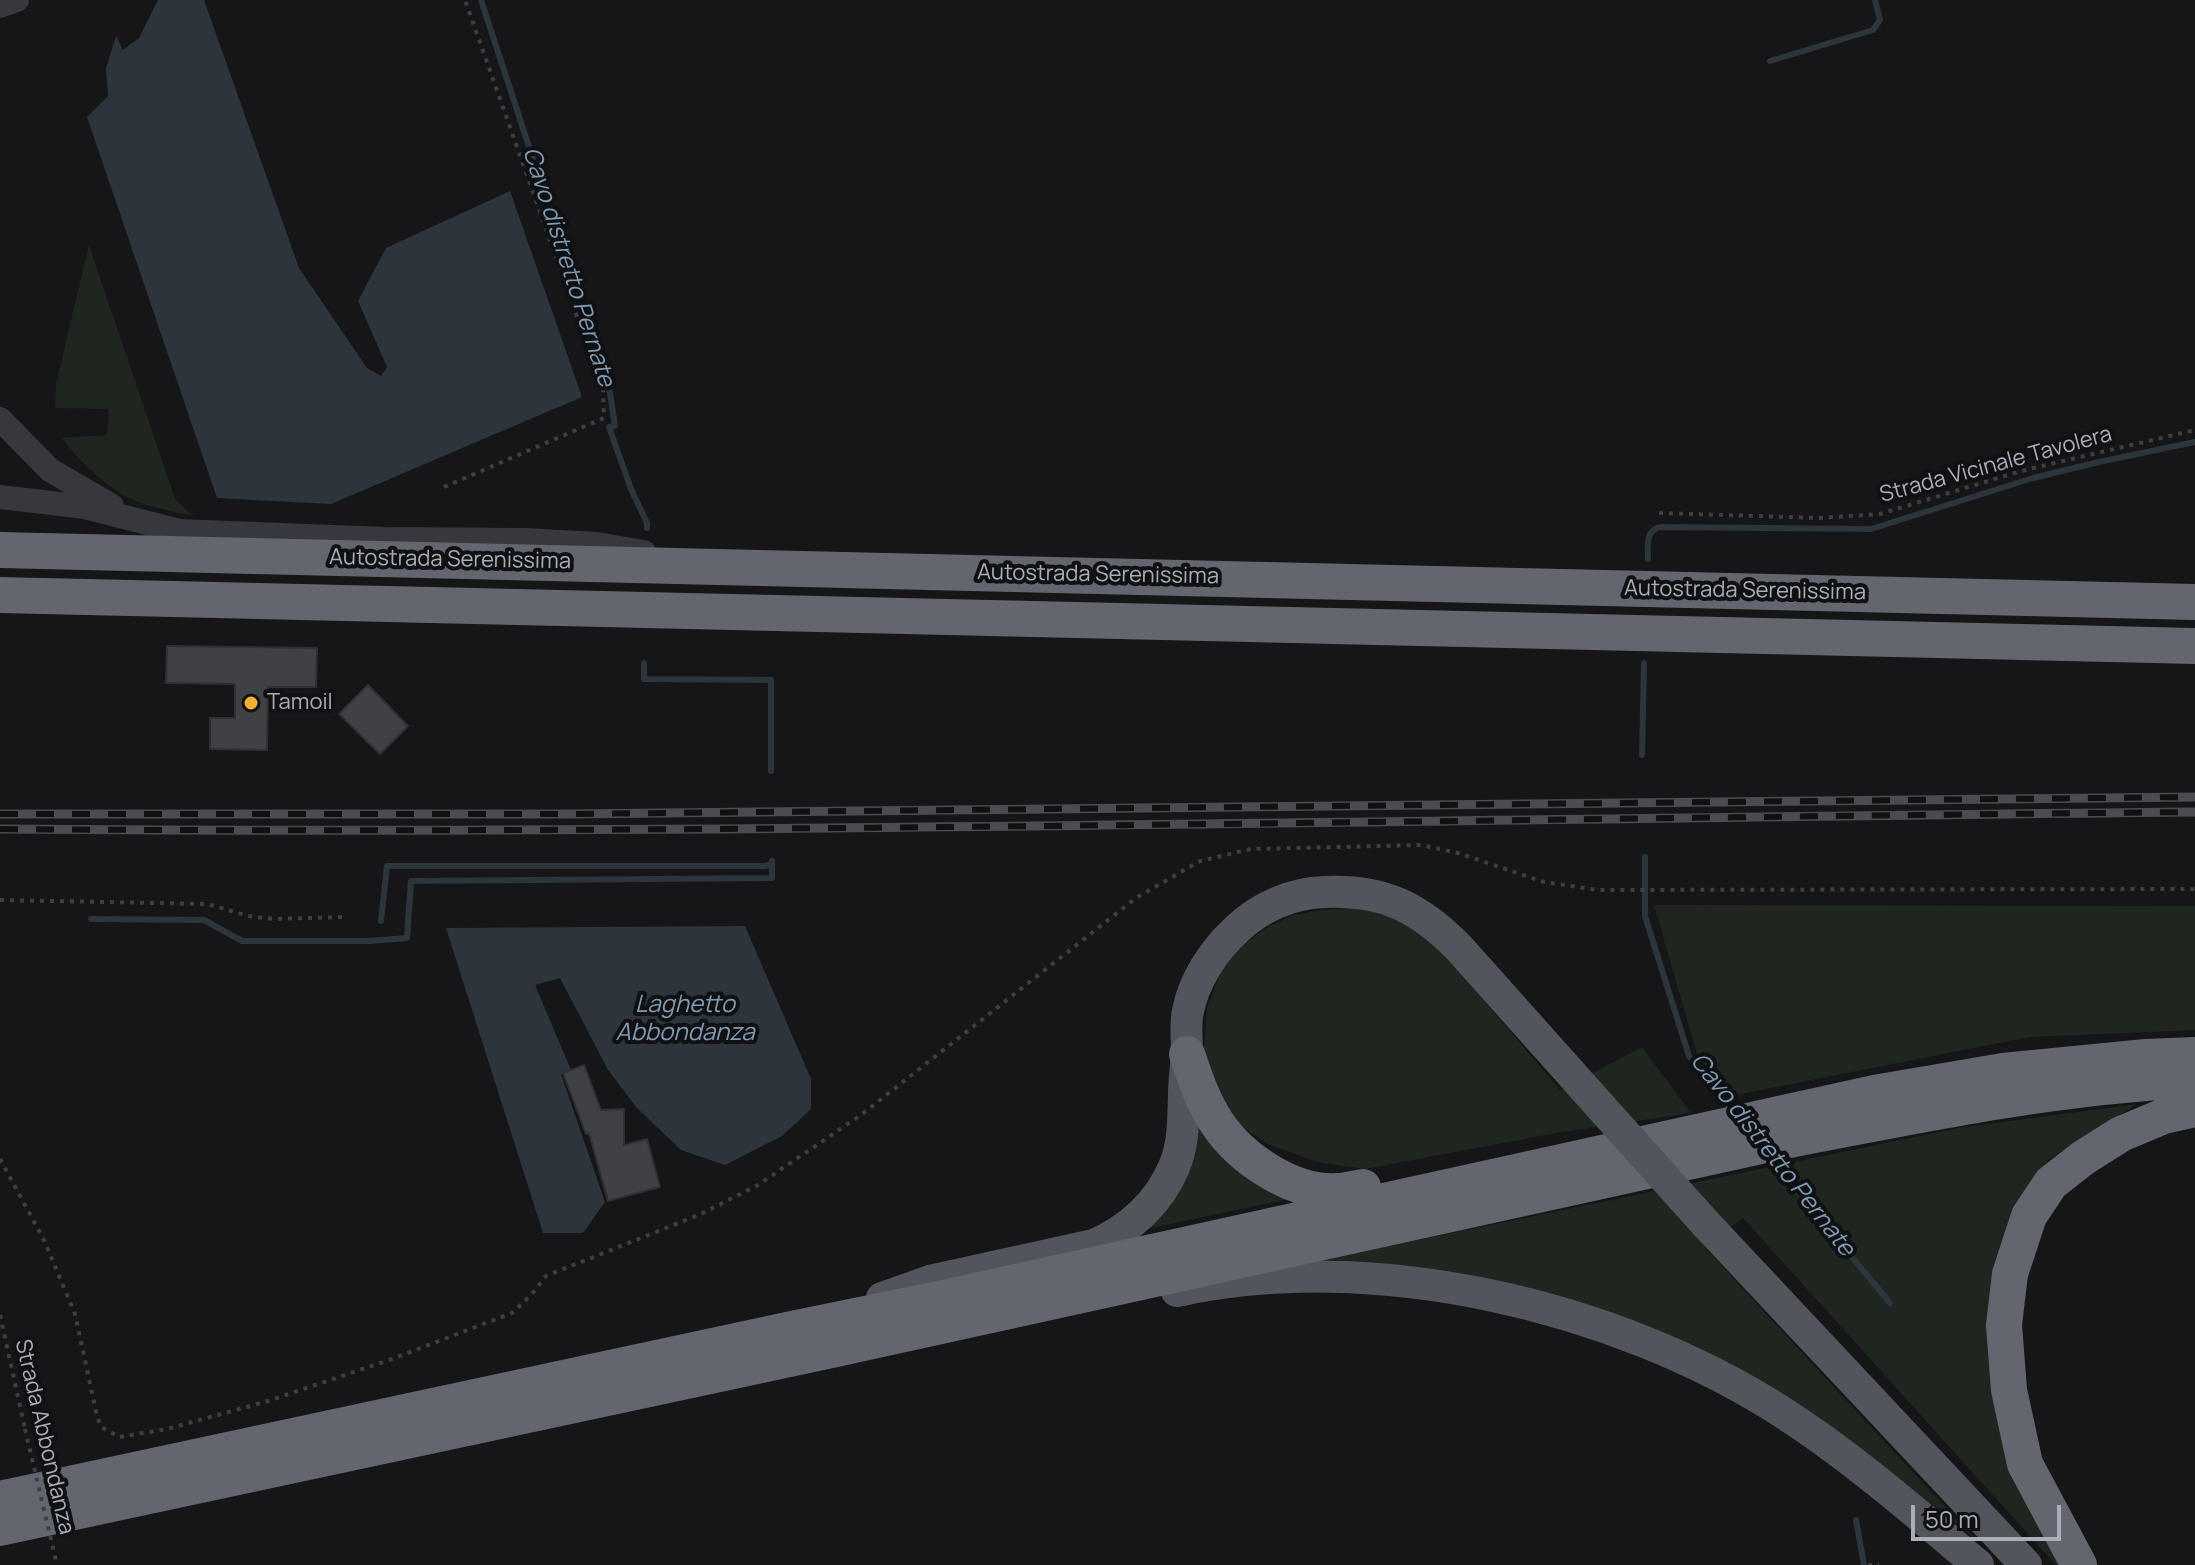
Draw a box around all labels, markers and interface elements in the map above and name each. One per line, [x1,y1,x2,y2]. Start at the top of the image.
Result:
water label: Cavo distretto Pernate [516,144,620,390]
street label: Strada Vicinale Tavolera [1877,421,2115,509]
street label: Autostrada Serenissima [329,545,571,575]
street label: Autostrada Serenissima [977,560,1219,590]
street label: Autostrada Serenissima [1624,576,1866,606]
place label: Tamoil [267,690,333,716]
marker: Tamoil [242,694,260,712]
water label: Laghetto Abbondanza [615,991,755,1047]
water label: Cavo distretto Pernate [1684,1048,1860,1262]
street label: Strada Abbondanza [9,1337,79,1537]
scale bar [1915,1489,2065,1539]
text: 50 m [1925,1502,1979,1535]

